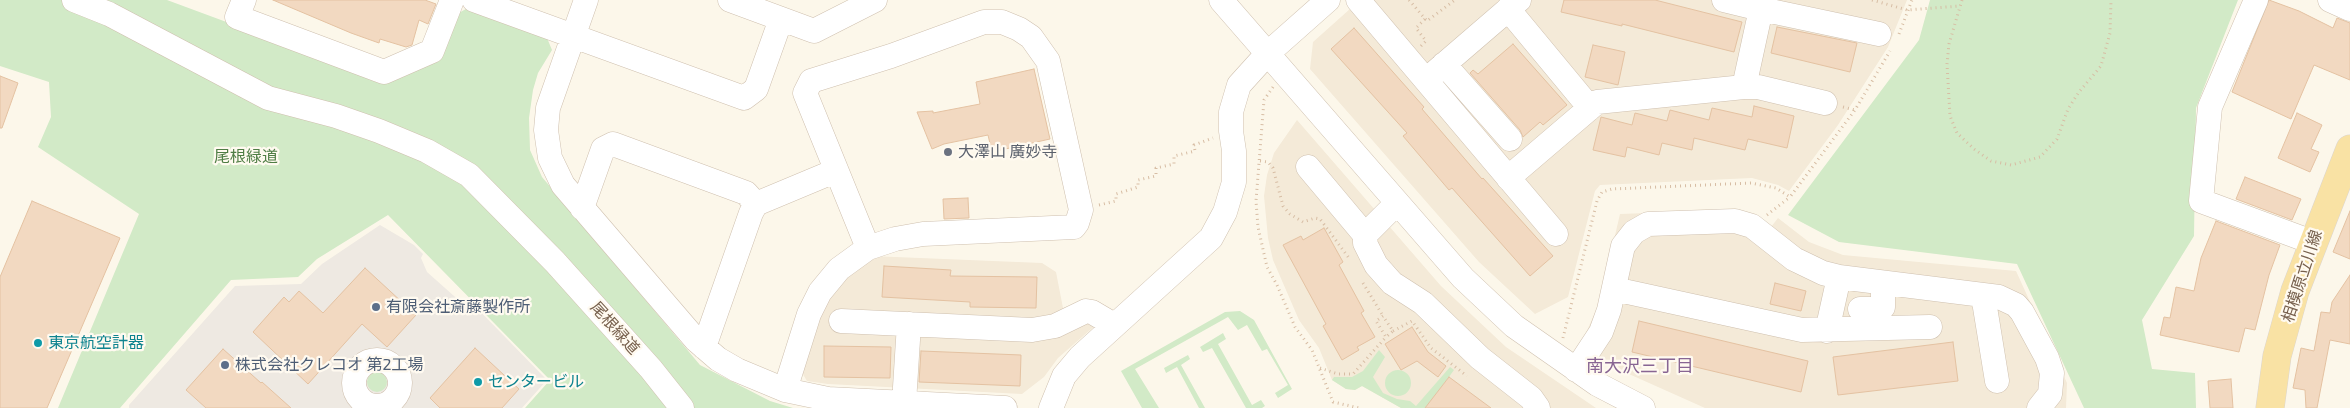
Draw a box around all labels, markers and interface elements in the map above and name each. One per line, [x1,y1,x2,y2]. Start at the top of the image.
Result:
place label: 大澤山 廣妙寺 [958,142,1058,162]
marker: 大澤山 廣妙寺 [942,146,954,158]
park label: 尾根緑道 [214,147,278,167]
street label: 相模原立川線 [2278,227,2326,325]
place label: 有限会社斎藤製作所 [386,297,530,317]
street label: 尾根緑道 [586,298,644,358]
marker: 有限会社斎藤製作所 [370,301,382,313]
place label: 東京航空計器 [48,333,144,353]
marker: 東京航空計器 [32,337,44,349]
place label: 株式会社クレコオ 第2工場 [235,355,424,375]
district label: 南大沢三丁目 [1586,355,1694,377]
marker: 株式会社クレコオ 第2工場 [219,359,231,371]
place label: センタービル [488,372,584,392]
marker: センタービル [472,376,484,388]

